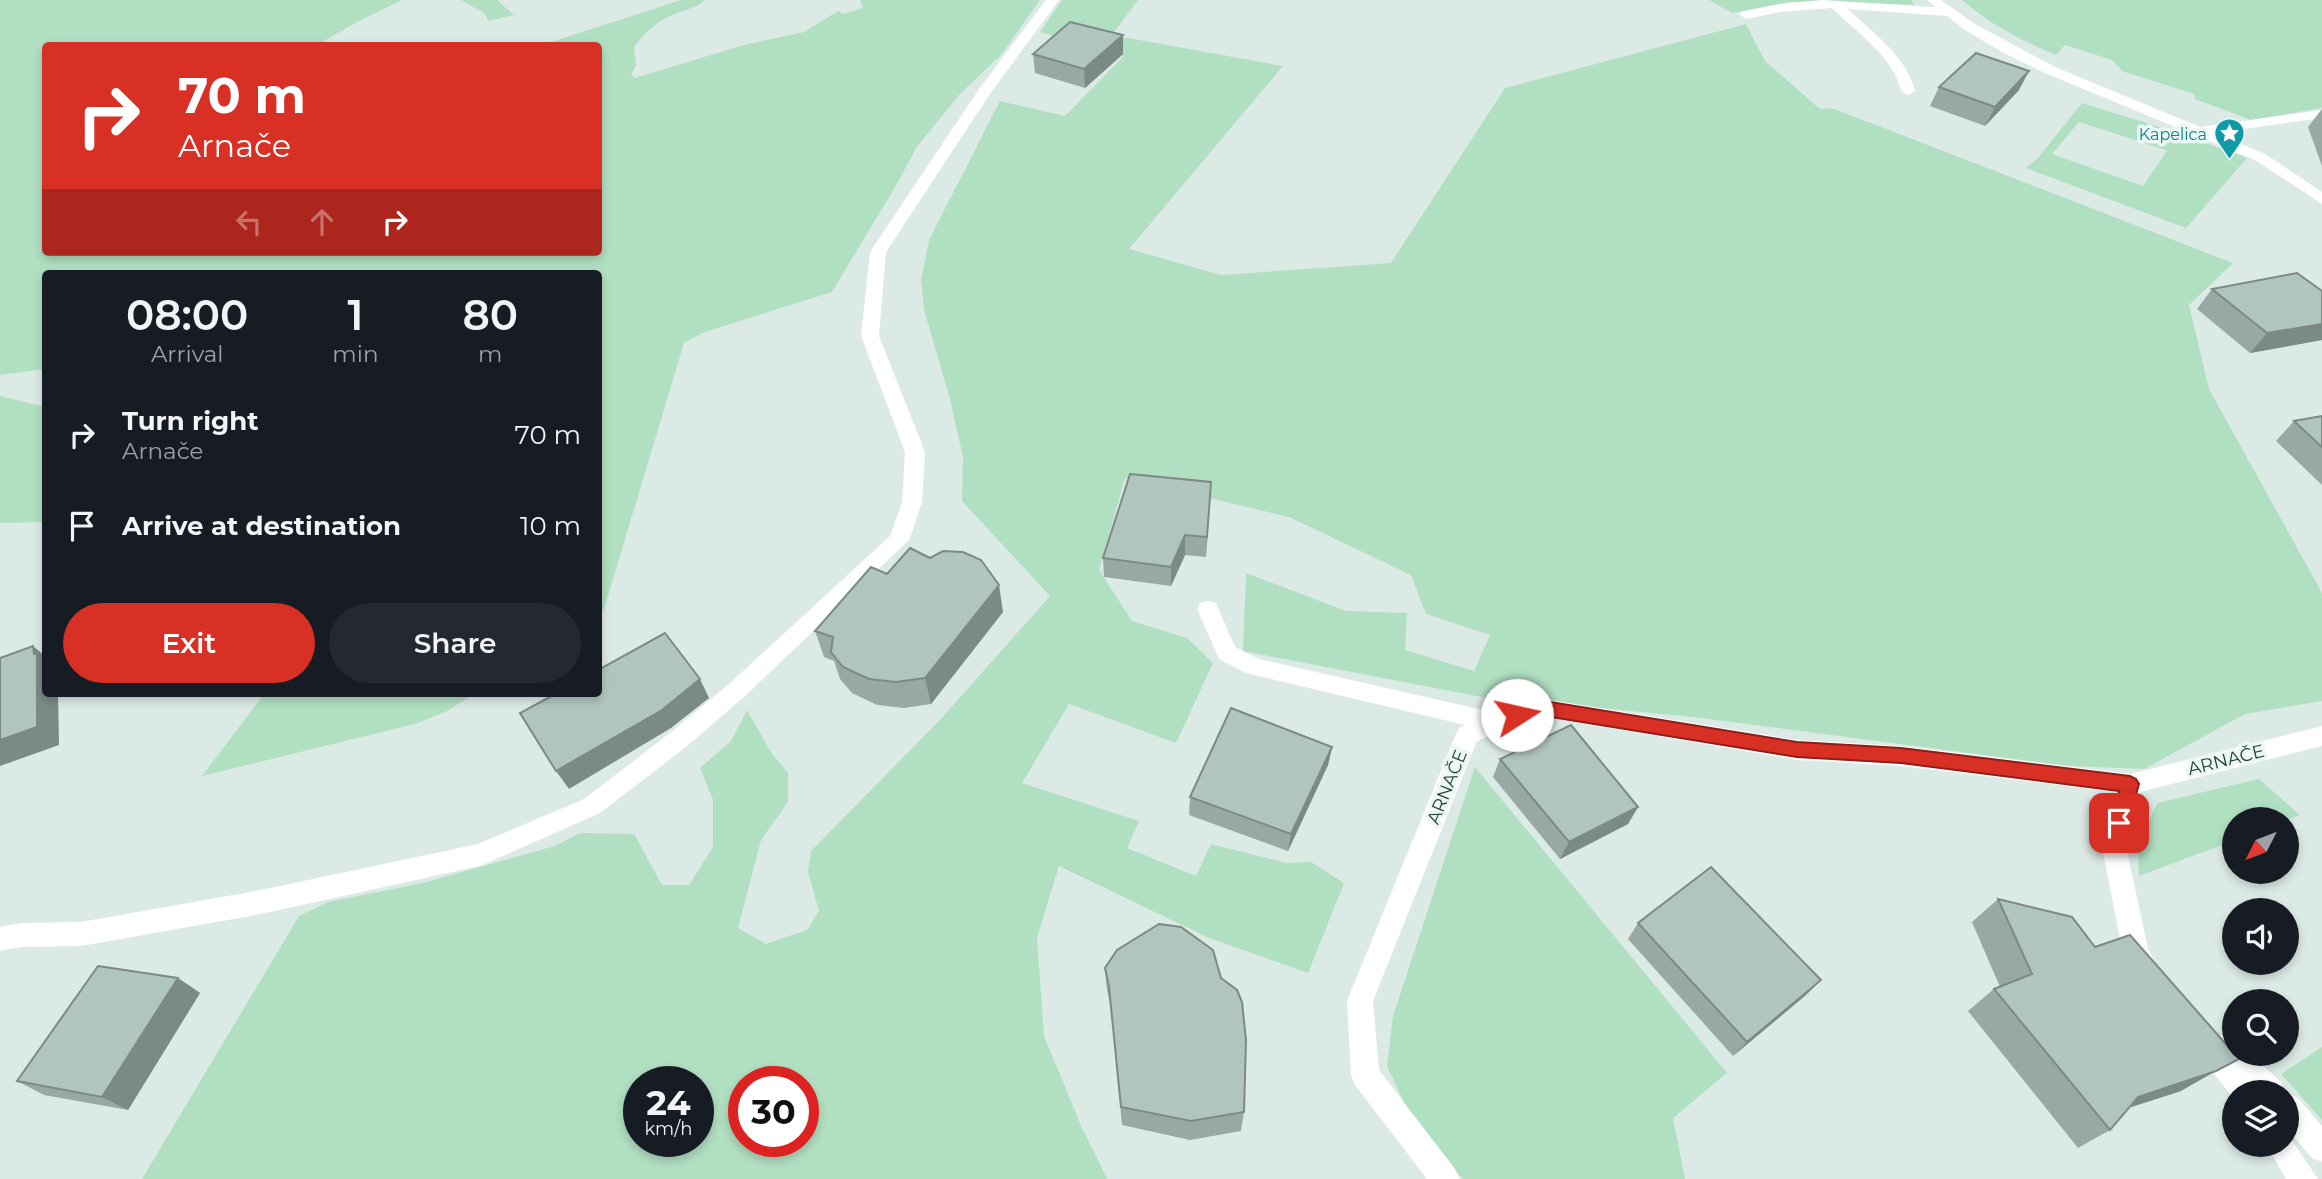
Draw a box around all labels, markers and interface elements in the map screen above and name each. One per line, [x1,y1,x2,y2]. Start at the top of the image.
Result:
text: 70 m [178,66,306,125]
icon: right [63,70,154,161]
place icon: Kapelica [2213,117,2247,161]
place label: Kapelica [2139,125,2207,144]
text: Arnače [178,126,291,165]
icon: left [230,203,268,241]
icon: ahead [303,203,341,241]
icon: right [376,203,414,241]
text: 08:00 [126,289,248,341]
text: 1 [347,289,363,341]
text: 80 [462,289,518,341]
text: Arrival [151,340,223,368]
text: min [332,340,378,368]
text: m [478,340,502,368]
text: Turn right [122,405,258,437]
icon: right [63,416,101,454]
text: 70 m [515,419,581,451]
text: Arnače [122,437,203,465]
icon: arrive [63,507,101,545]
text: Arrive at destination [122,510,401,542]
text: 10 m [520,510,581,542]
button: Exit [63,603,315,683]
button: Share [329,603,581,683]
position arrow [1480,678,1554,752]
street label: ARNAČE [2185,740,2267,780]
street label: ARNAČE [1422,747,1472,827]
pin [2089,793,2149,853]
icon: arrive [2100,804,2138,842]
north arrow [2222,807,2300,884]
map controls [2222,807,2299,1157]
button: sound [2222,898,2299,975]
button: search [2222,989,2299,1066]
speed limit sign: 30 [728,1066,819,1157]
button: layers [2222,1080,2299,1157]
text: 24 [646,1081,691,1124]
text: km/h [644,1118,693,1140]

